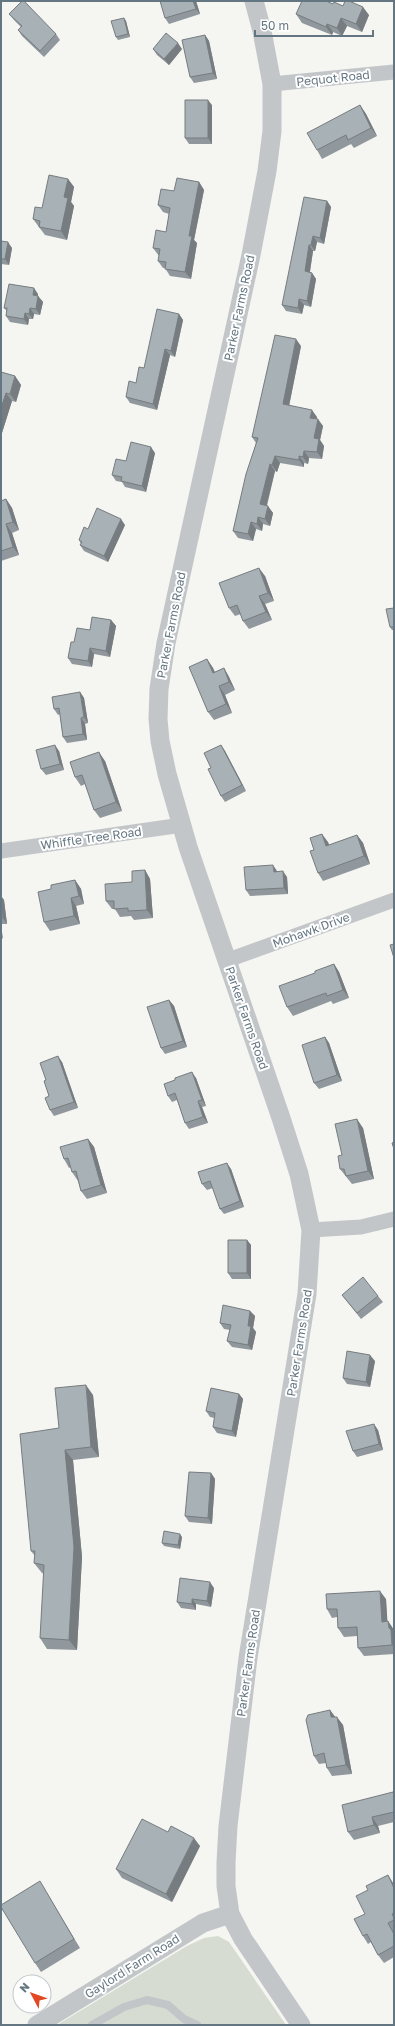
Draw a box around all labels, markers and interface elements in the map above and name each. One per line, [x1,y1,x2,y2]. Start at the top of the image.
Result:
scale bar [255,12,373,38]
text: 50 m [261,18,289,33]
street label: Pequot Road [296,67,370,89]
street label: Parker Farms Road [220,254,258,362]
street label: Parker Farms Road [153,570,189,680]
street label: Whiffle Tree Road [39,823,143,853]
street label: Mohawk Drive [270,909,352,951]
street label: Parker Farms Road [222,964,272,1072]
street label: Parker Farms Road [283,1288,315,1398]
street label: Parker Farms Road [233,1608,263,1718]
street label: Gaylord Farm Road [82,1931,182,2001]
north arrow [12,1974,52,2014]
text: N [16,1980,32,1995]

